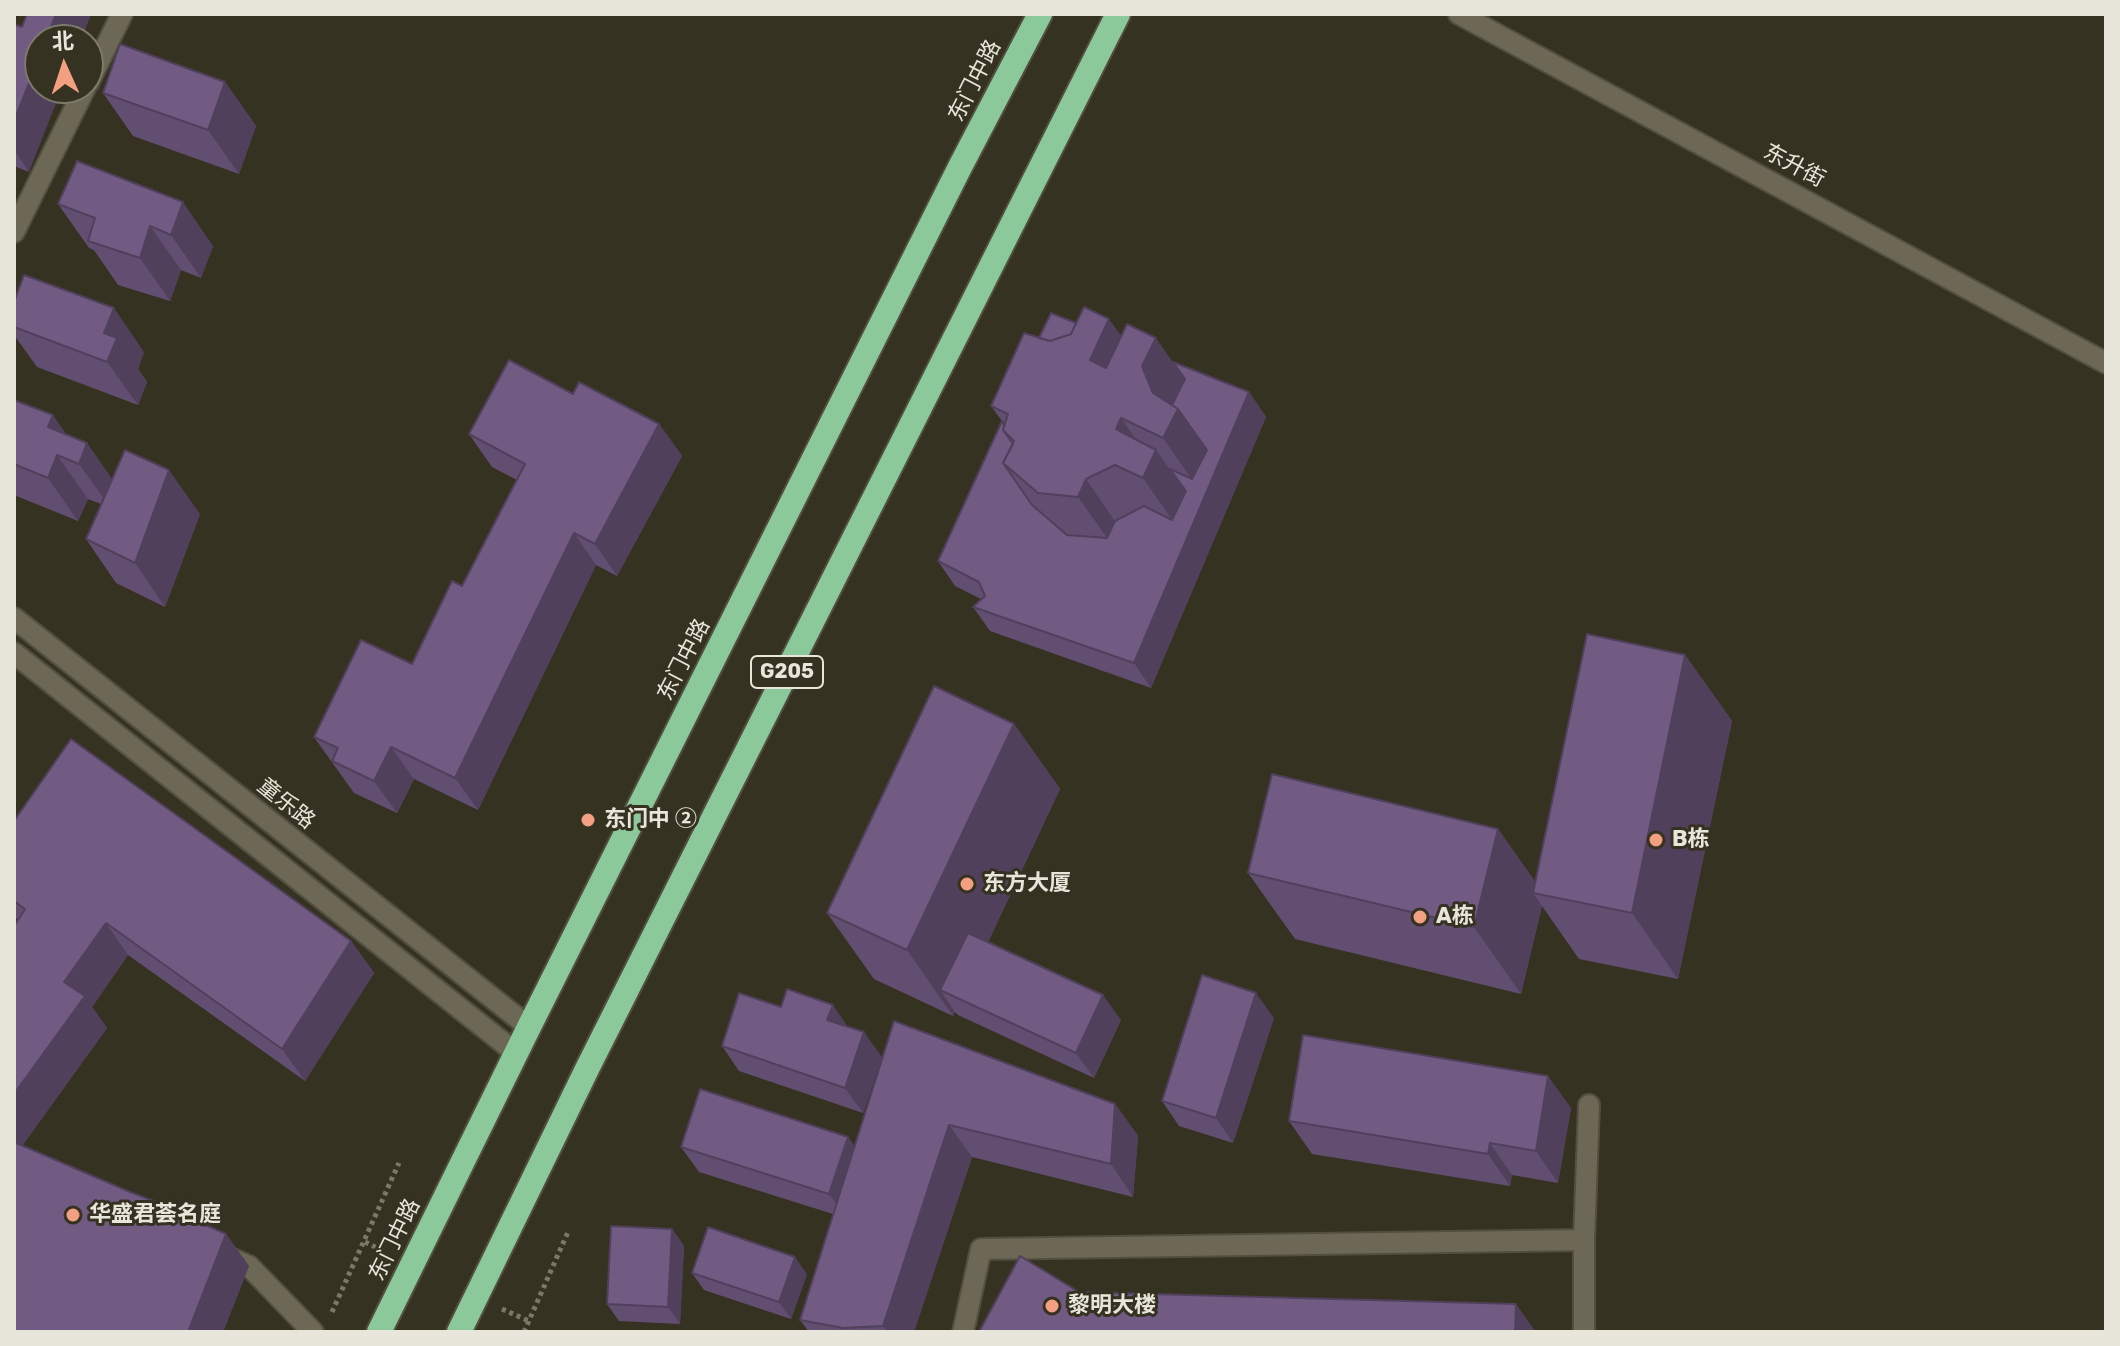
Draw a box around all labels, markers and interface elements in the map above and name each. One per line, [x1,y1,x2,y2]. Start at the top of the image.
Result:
north arrow [24,24,104,104]
text: 北 [51,27,75,56]
street label: 东门中路 [943,36,1007,126]
street label: 东升街 [1759,139,1829,193]
street label: 东门中路 [652,615,716,705]
road number: G205 [751,656,823,688]
street label: 童乐路 [252,773,320,835]
place label: 东门中 ② [604,807,697,833]
marker: 东门中 ② [579,811,597,829]
place label: B栋 [1672,827,1709,853]
marker: B栋 [1647,831,1665,849]
place label: 东方大厦 [983,871,1071,897]
marker: 东方大厦 [958,875,976,893]
place label: A栋 [1436,904,1474,930]
marker: A栋 [1411,908,1429,926]
street label: 东门中路 [364,1195,426,1285]
place label: 华盛君荟名庭 [89,1202,221,1228]
marker: 华盛君荟名庭 [64,1206,82,1224]
place label: 黎明大楼 [1068,1293,1156,1319]
marker: 黎明大楼 [1043,1297,1061,1315]

